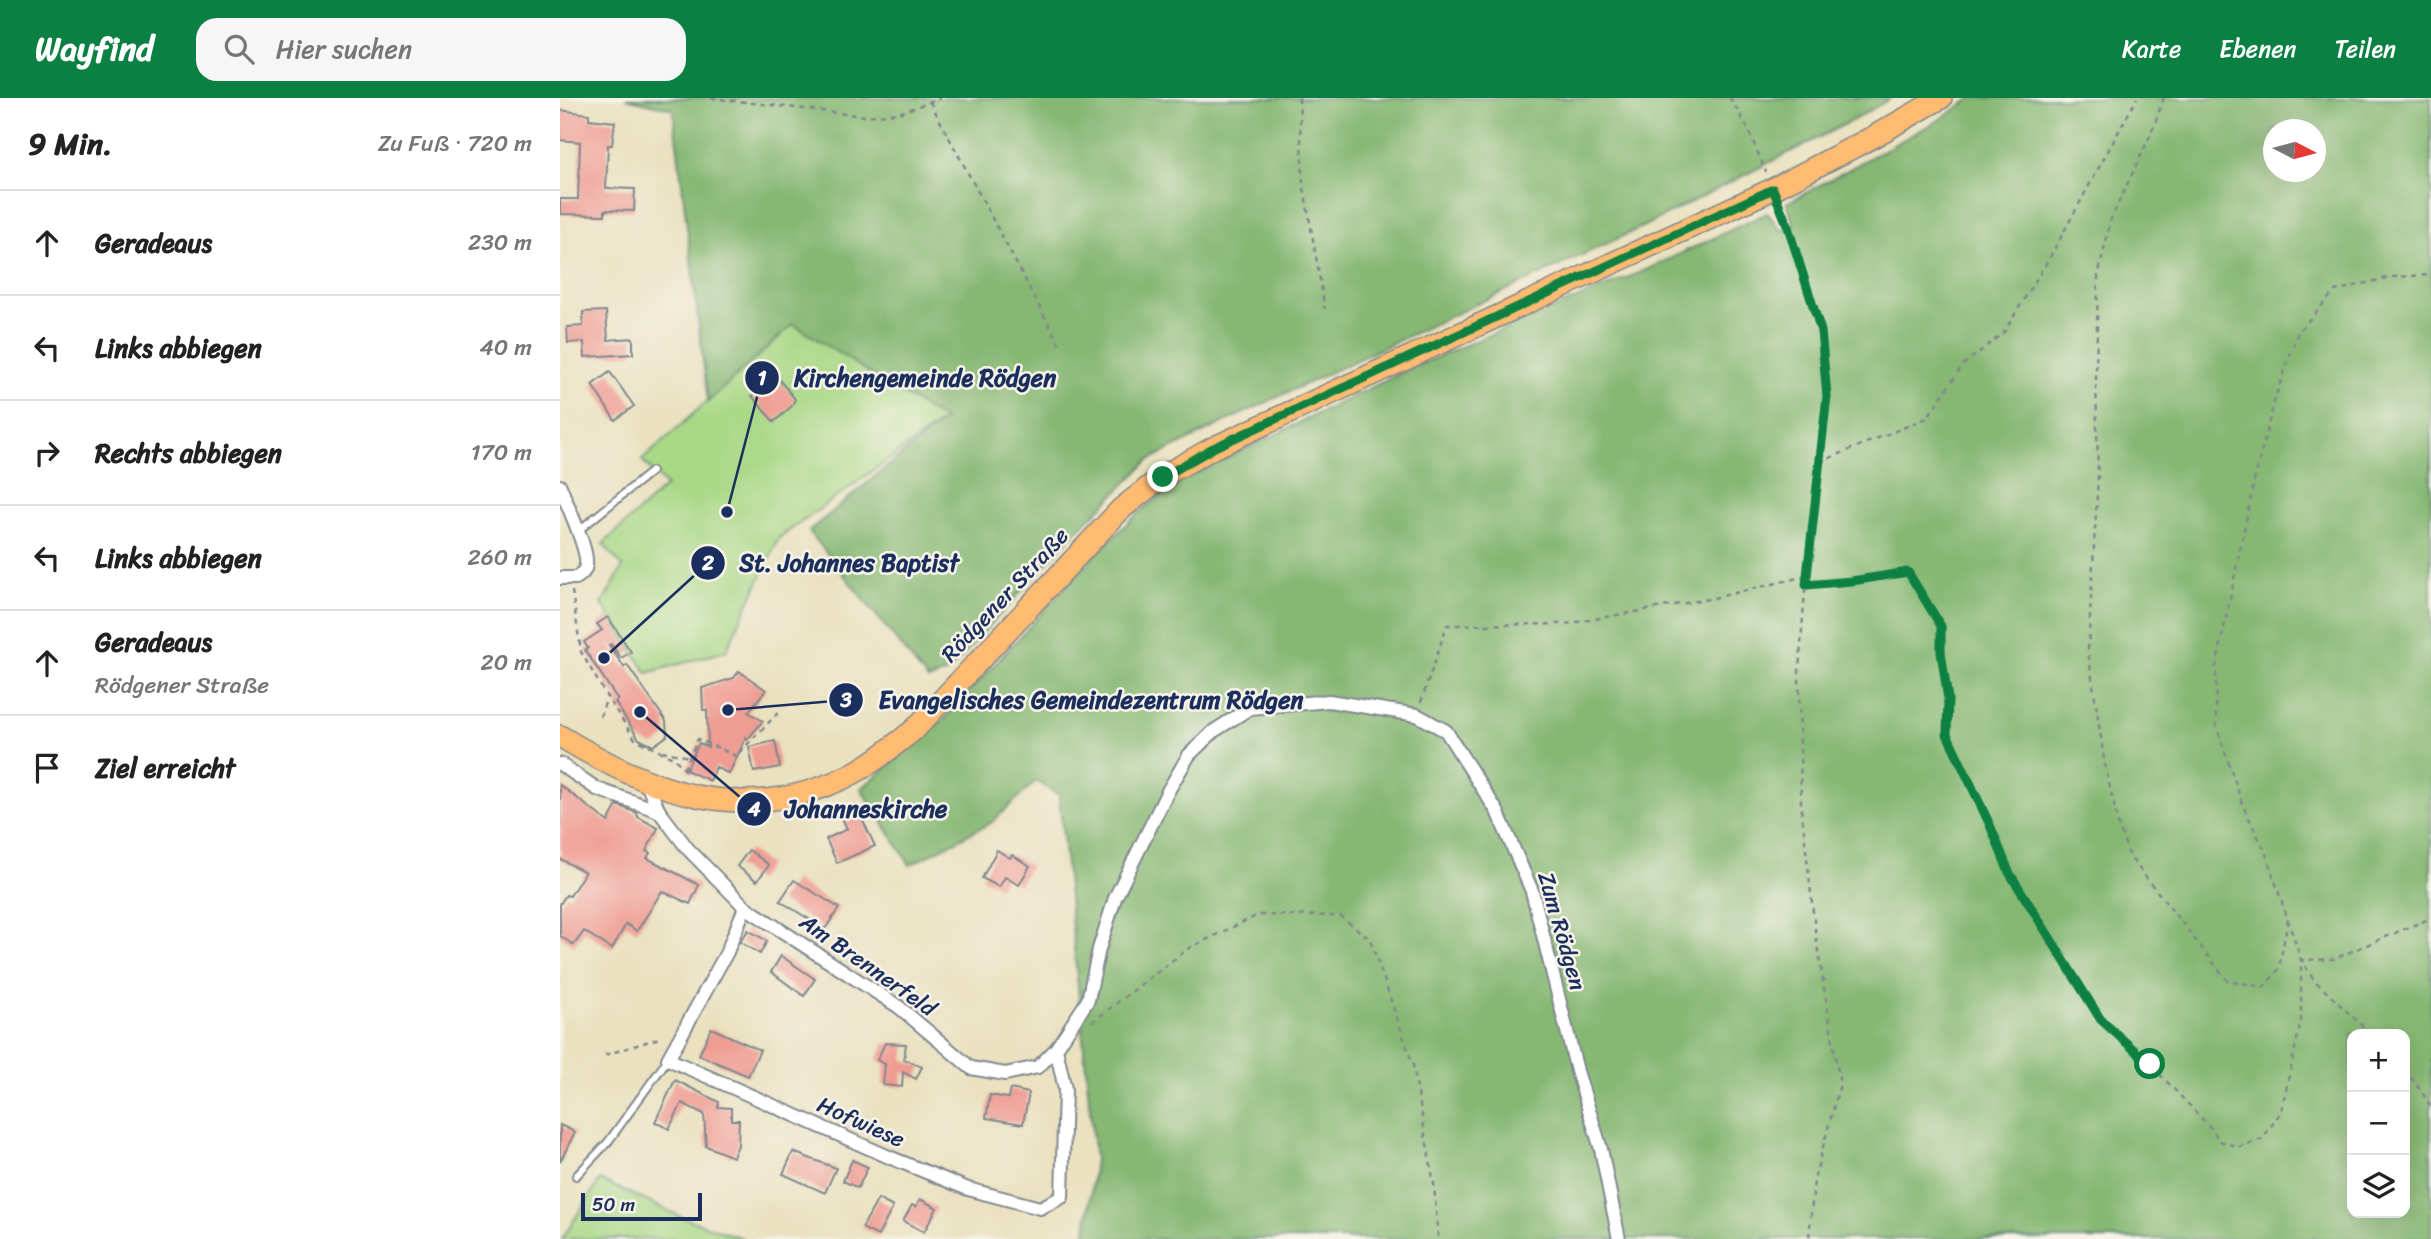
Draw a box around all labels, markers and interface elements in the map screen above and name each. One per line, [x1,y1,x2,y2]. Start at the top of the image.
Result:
search box [196,18,686,81]
text: Wayfind [35,20,154,78]
text: Hier suchen [276,26,412,72]
text: Karte [2122,28,2181,70]
text: Ebenen [2219,28,2297,70]
text: Teilen [2335,28,2396,70]
icon: search [220,30,258,68]
text: 9 Min. [28,117,112,171]
north arrow [2263,119,2326,182]
text: Zu Fuß · 720 m [378,123,532,164]
text: Geradeaus [95,220,212,266]
text: 230 m [468,222,532,263]
icon: ahead [28,224,66,262]
text: Links abbiegen [95,325,262,371]
text: 40 m [479,327,532,368]
icon: left [28,329,66,367]
callout: Kirchengemeinde Rödgen [744,355,1070,400]
text: Kirchengemeinde Rödgen [793,357,1056,399]
text: 1 [757,359,767,397]
text: Rechts abbiegen [95,430,282,476]
text: 170 m [471,432,532,473]
icon: right [28,434,66,472]
route end [1147,461,1178,492]
street label: Rödgener Straße [931,517,1079,673]
text: Links abbiegen [95,535,262,581]
text: 260 m [467,537,532,578]
icon: left [28,539,66,577]
callout: St. Johannes Baptist [691,540,973,585]
text: St. Johannes Baptist [738,542,960,584]
text: 2 [701,544,714,582]
text: Geradeaus [95,619,212,665]
text: 20 m [481,642,532,683]
icon: ahead [28,644,66,682]
text: Rödgener Straße [95,665,269,706]
callout: Evangelisches Gemeindezentrum Rödgen [829,678,1318,723]
text: Evangelisches Gemeindezentrum Rödgen [879,679,1304,721]
text: 3 [839,681,852,719]
text: Ziel erreicht [95,745,235,791]
icon: arrive [28,749,66,787]
callout: Johanneskirche [736,786,962,831]
text: Johanneskirche [783,788,948,830]
text: 4 [746,790,761,828]
street label: Zum Rödgen [1525,867,1599,995]
street label: Am Brennerfeld [790,902,947,1029]
map controls [2347,1029,2410,1218]
button: + [2347,1029,2410,1092]
route start [2134,1048,2165,1079]
street label: Hofwiese [810,1084,912,1160]
button: − [2347,1092,2410,1155]
button: layers [2347,1155,2410,1218]
text: 50 m [592,1188,635,1221]
scale bar [581,1190,702,1222]

